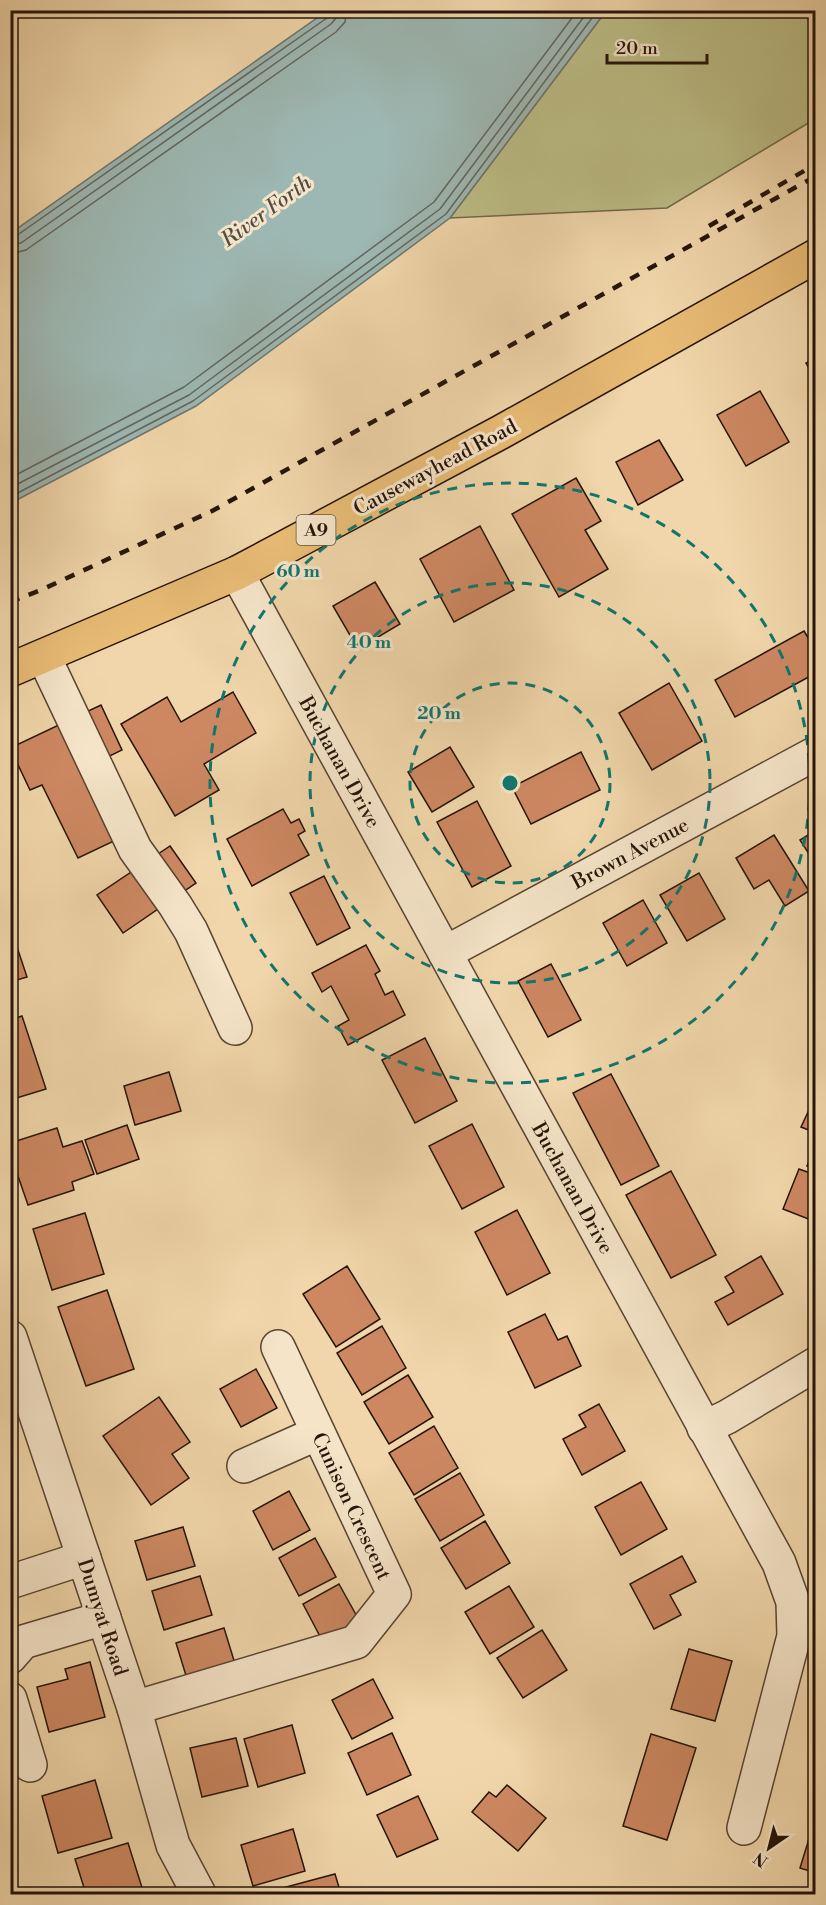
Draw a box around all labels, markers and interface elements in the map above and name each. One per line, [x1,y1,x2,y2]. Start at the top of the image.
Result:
scale bar [607,27,708,65]
text: 20 m [616,37,658,60]
water label: River Forth [216,170,317,254]
street label: Causewayhead Road [350,414,522,522]
road number: A9 [296,515,336,545]
text: 60 m [276,560,320,583]
text: 40 m [347,631,392,654]
street label: Buchanan Drive [292,692,385,833]
text: 20 m [417,702,461,725]
centre of rings [500,773,520,793]
street label: Brown Avenue [567,813,694,896]
street label: Buchanan Drive [525,1118,618,1259]
street label: Cunison Crescent [306,1429,396,1584]
street label: Dumyat Road [71,1556,132,1680]
north arrow [739,1818,799,1878]
text: N [750,1847,772,1871]

